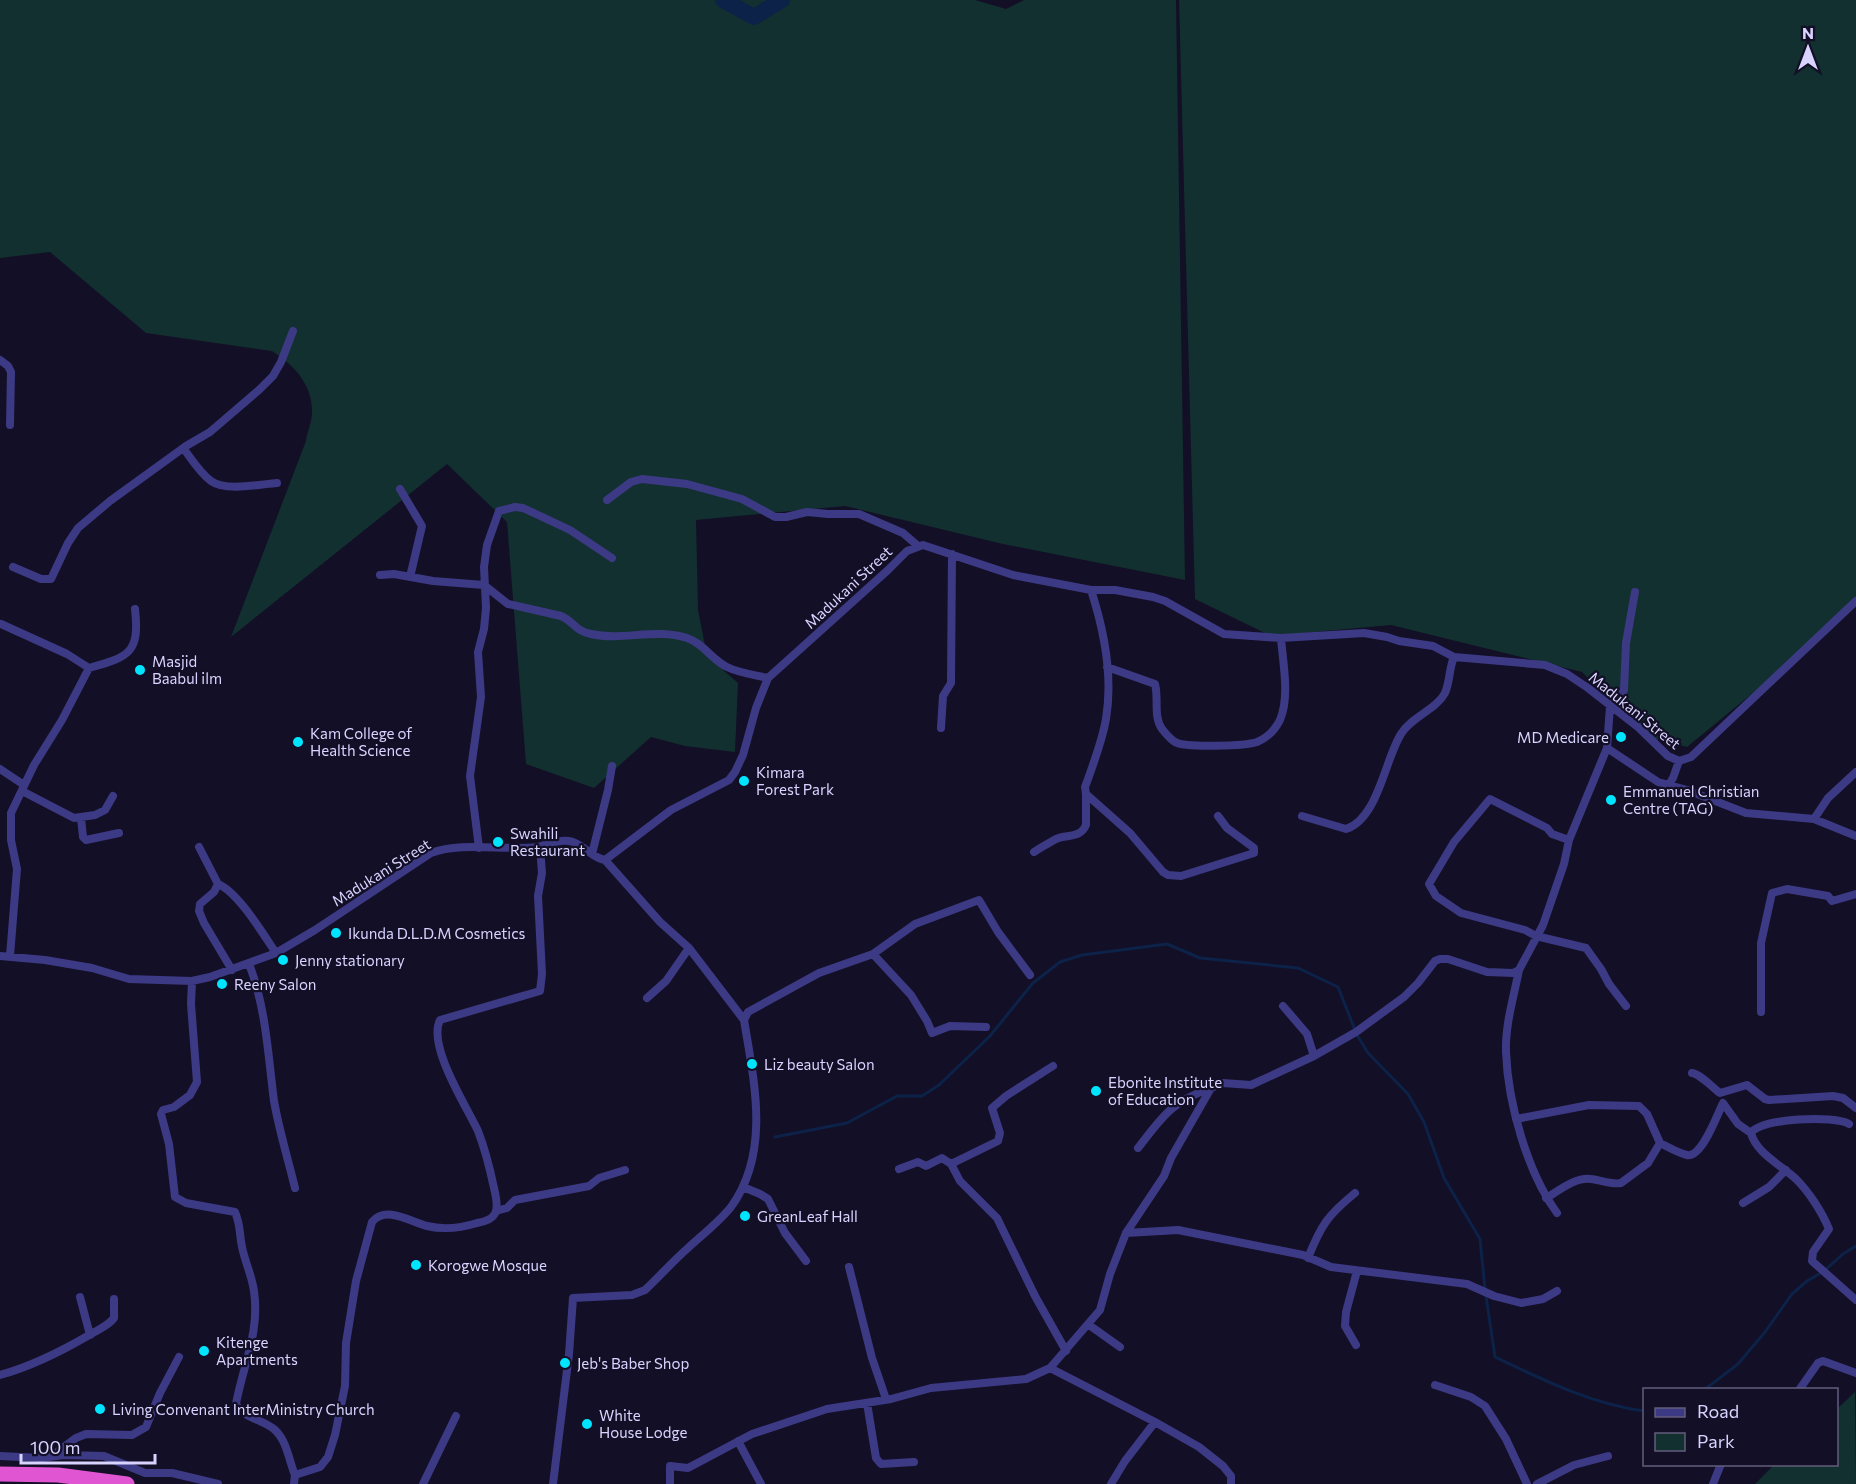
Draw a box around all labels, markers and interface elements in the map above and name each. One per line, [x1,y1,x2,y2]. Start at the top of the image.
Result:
north arrow [1778,18,1838,78]
text: N [1802,23,1814,42]
street label: Madukani Street [801,542,895,632]
place label: Masjid Baabul ilm [152,652,222,687]
marker: Masjid Baabul ilm [133,663,147,677]
street label: Madukani Street [1586,668,1684,752]
place label: Kam College of Health Science [310,724,412,759]
place label: MD Medicare [1517,728,1609,746]
marker: MD Medicare [1614,730,1628,744]
marker: Kam College of Health Science [291,735,305,749]
place label: Kimara Forest Park [756,763,834,798]
marker: Kimara Forest Park [737,774,751,788]
place label: Emmanuel Christian Centre (TAG) [1623,782,1759,817]
marker: Emmanuel Christian Centre (TAG) [1604,793,1618,807]
place label: Swahili Restaurant [510,824,585,859]
street label: Madukani Street [328,834,434,910]
marker: Swahili Restaurant [491,835,505,849]
place label: Ikunda D.L.D.M Cosmetics [348,924,526,942]
marker: Ikunda D.L.D.M Cosmetics [329,926,343,940]
place label: Jenny stationary [295,951,405,969]
marker: Jenny stationary [276,953,290,967]
place label: Reeny Salon [234,975,316,993]
marker: Reeny Salon [215,977,229,991]
place label: Liz beauty Salon [764,1055,875,1073]
marker: Liz beauty Salon [745,1057,759,1071]
place label: Ebonite Institute of Education [1108,1073,1222,1108]
marker: Ebonite Institute of Education [1089,1084,1103,1098]
place label: GreanLeaf Hall [757,1207,858,1225]
marker: GreanLeaf Hall [738,1209,752,1223]
place label: Korogwe Mosque [428,1256,547,1274]
marker: Korogwe Mosque [409,1258,423,1272]
place label: Kitenge Apartments [216,1333,298,1368]
marker: Kitenge Apartments [197,1344,211,1358]
place label: Jeb's Baber Shop [577,1354,689,1372]
marker: Jeb's Baber Shop [558,1356,572,1370]
legend [1643,1388,1838,1466]
place label: Living Convenant InterMinistry Church [112,1400,375,1418]
text: Road [1697,1400,1739,1422]
marker: Living Convenant InterMinistry Church [93,1402,107,1416]
place label: White House Lodge [599,1406,687,1441]
marker: White House Lodge [580,1417,594,1431]
scale bar [21,1427,154,1465]
text: Park [1697,1430,1735,1452]
text: 100 m [30,1436,80,1458]

